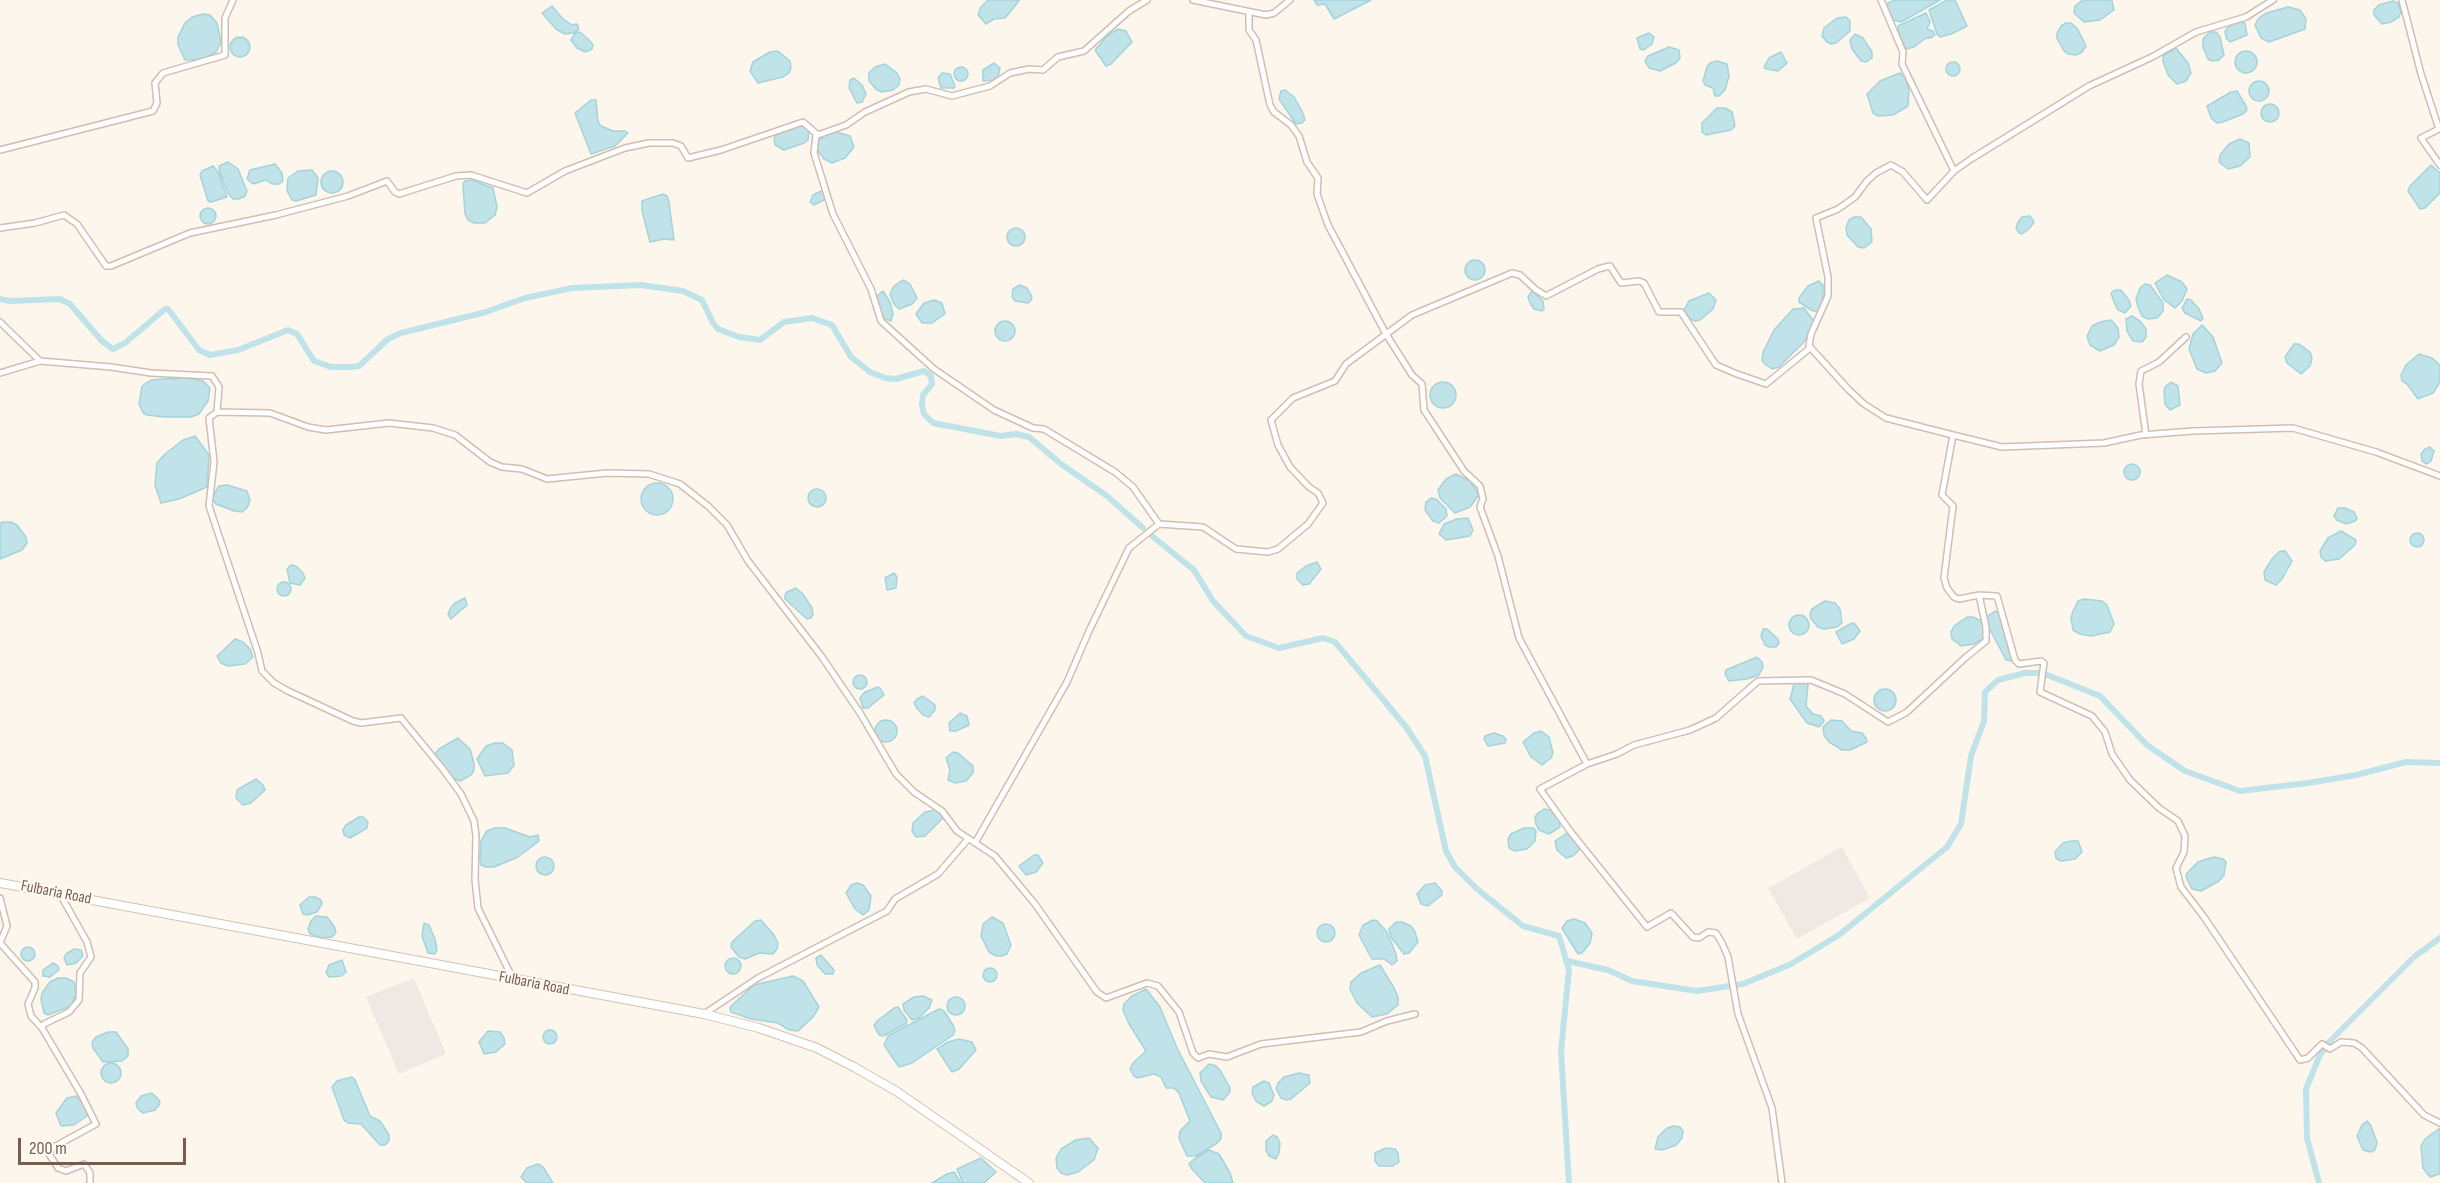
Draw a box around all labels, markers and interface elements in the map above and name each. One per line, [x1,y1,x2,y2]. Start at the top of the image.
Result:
street label: Fulbaria Road [19,877,93,909]
street label: Fulbaria Road [497,968,571,1000]
scale bar [21,1126,189,1164]
text: 200 m [29,1138,67,1159]

